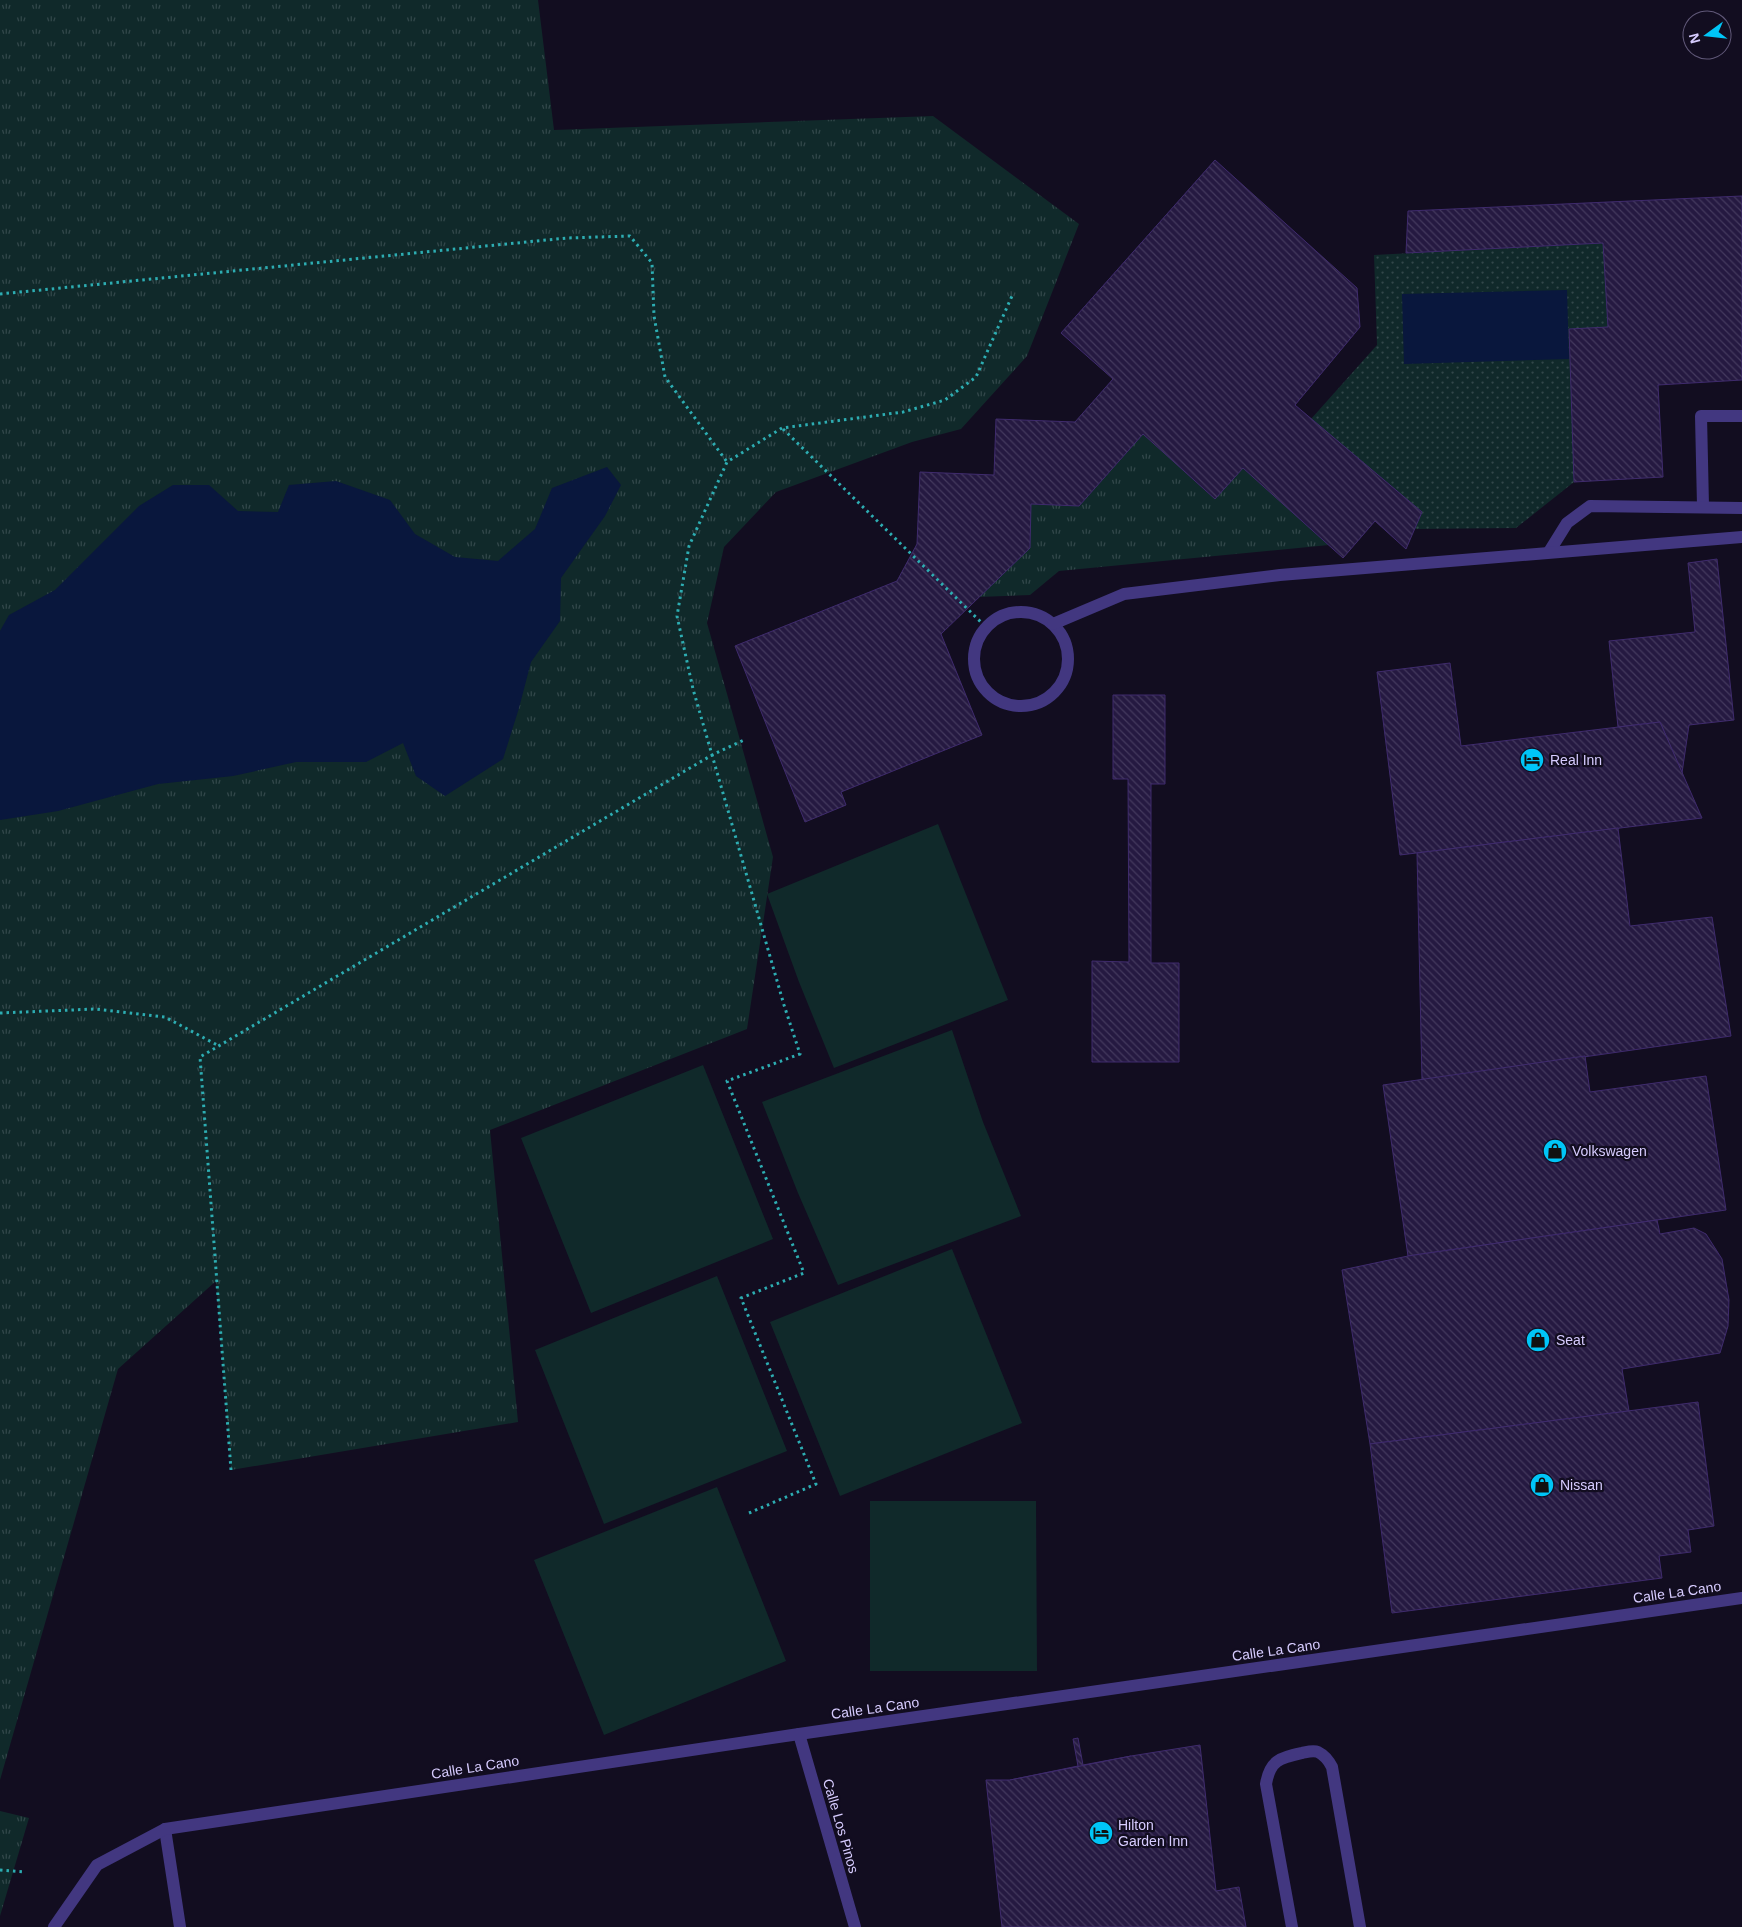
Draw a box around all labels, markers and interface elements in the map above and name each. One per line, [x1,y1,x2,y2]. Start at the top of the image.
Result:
north arrow [1682,10,1732,60]
text: N [1685,31,1703,45]
hotel icon: Real Inn [1519,747,1545,773]
place label: Real Inn [1550,752,1602,768]
shop icon: Volkswagen [1542,1138,1568,1164]
place label: Volkswagen [1572,1143,1647,1159]
shop icon: Seat [1525,1327,1551,1353]
place label: Seat [1556,1332,1585,1348]
shop icon: Nissan [1529,1472,1555,1498]
place label: Nissan [1560,1477,1603,1493]
street label: Calle La Cano [1632,1578,1722,1606]
street label: Calle La Cano [1231,1636,1321,1664]
street label: Calle La Cano [830,1694,920,1722]
street label: Calle La Cano [430,1752,520,1782]
street label: Calle Los Pinos [820,1777,862,1875]
place label: Hilton Garden Inn [1118,1817,1188,1849]
hotel icon: Hilton Garden Inn [1088,1820,1114,1846]

